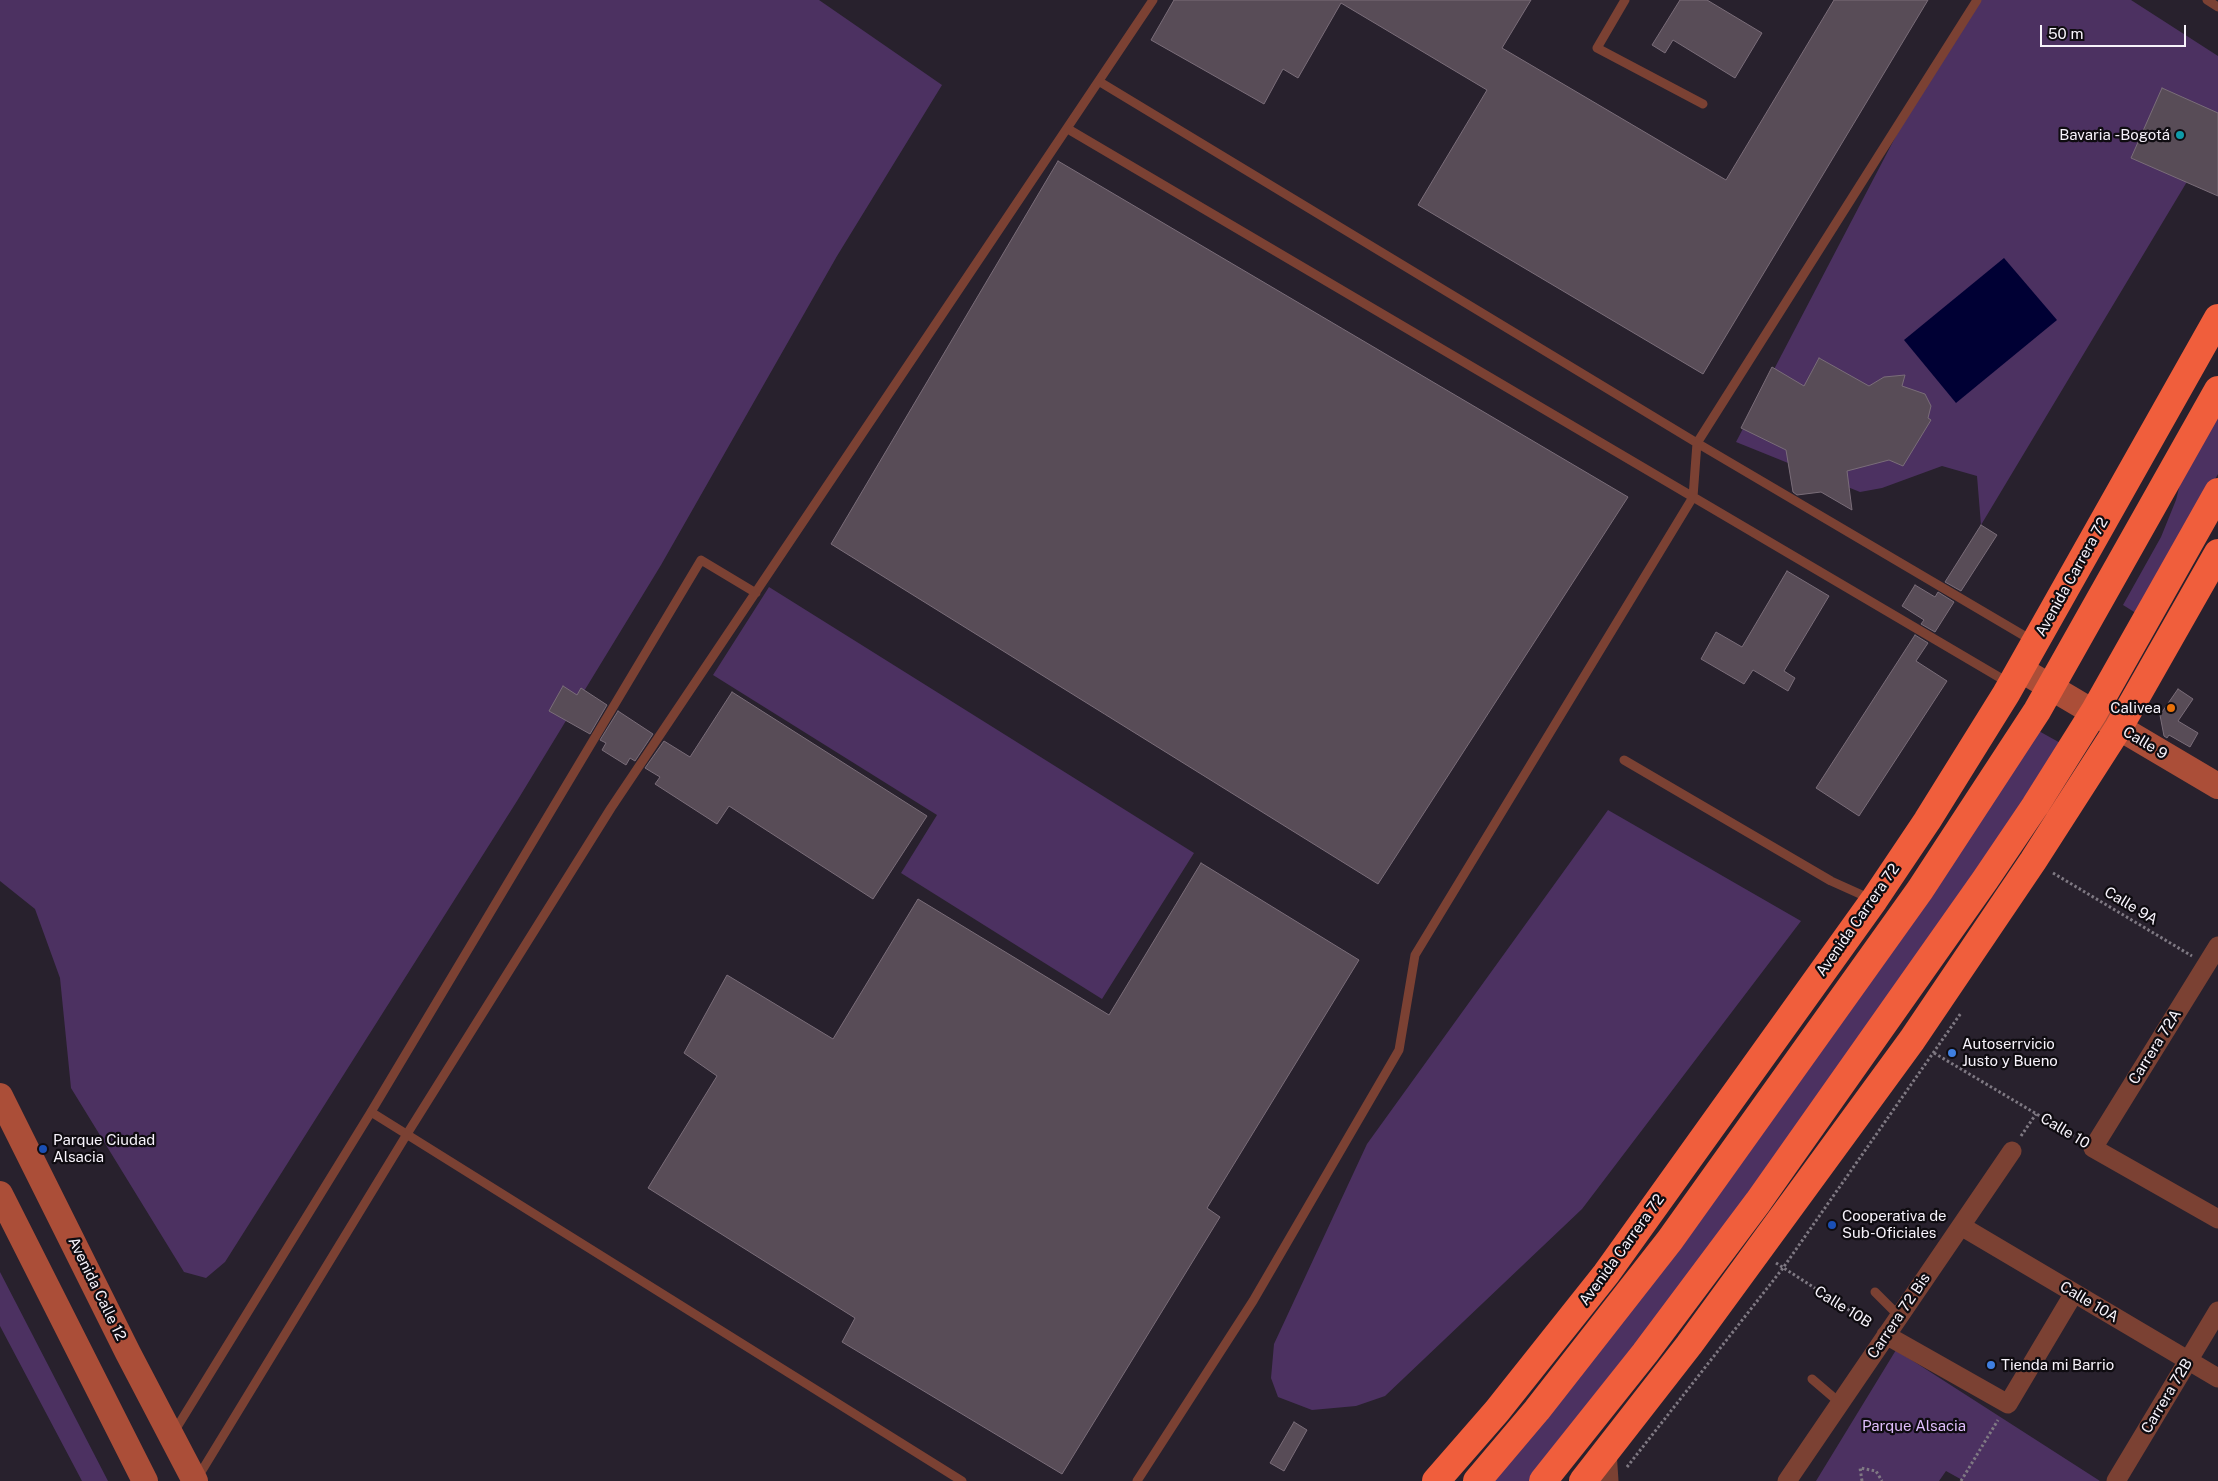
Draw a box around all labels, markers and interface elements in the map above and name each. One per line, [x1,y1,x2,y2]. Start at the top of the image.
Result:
scale bar [2043,15,2189,47]
text: 50 m [2048,25,2083,42]
place label: Bavaria -Bogotá [2059,126,2170,144]
marker: Bavaria -Bogotá [2174,129,2186,141]
street label: Avenida Carrera 72 [2032,514,2112,640]
place label: Calivea [2110,699,2161,717]
marker: Calivea [2165,702,2177,714]
street label: Calle 9 [2120,723,2170,763]
street label: Avenida Carrera 72 [1812,860,1904,980]
street label: Calle 9A [2101,883,2161,929]
street label: Carrera 72A [2125,1006,2185,1088]
place label: Autoserrvicio Justo y Bueno [1962,1035,2058,1070]
marker: Autoserrvicio Justo y Bueno [1946,1047,1958,1059]
street label: Calle 10 [2037,1109,2093,1153]
place label: Parque Ciudad Alsacia [53,1131,155,1166]
marker: Parque Ciudad Alsacia [37,1143,49,1155]
street label: Avenida Carrera 72 [1576,1191,1668,1309]
place label: Cooperativa de Sub-Oficiales [1842,1207,1947,1242]
marker: Cooperativa de Sub-Oficiales [1826,1219,1838,1231]
street label: Avenida Calle 12 [64,1234,130,1344]
street label: Carrera 72 Bis [1864,1270,1934,1362]
street label: Calle 10A [2056,1278,2122,1326]
street label: Calle 10B [1811,1282,1875,1332]
street label: Carrera 72B [2138,1355,2196,1437]
place label: Tienda mi Barrio [2001,1356,2114,1374]
marker: Tienda mi Barrio [1985,1359,1997,1371]
park label: Parque Alsacia [1862,1417,1966,1435]

